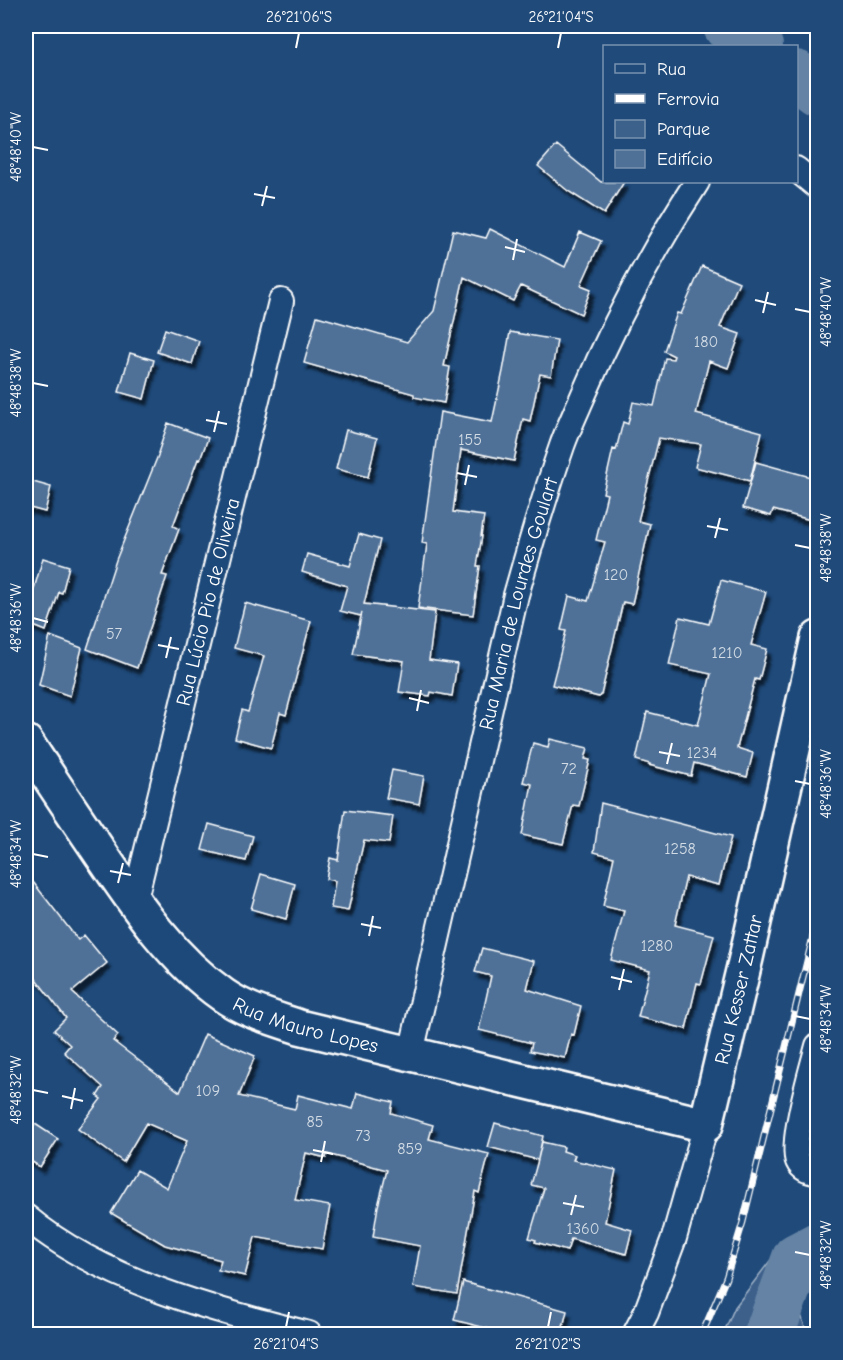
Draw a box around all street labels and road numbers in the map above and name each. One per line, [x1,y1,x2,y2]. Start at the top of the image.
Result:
street label: Rua Maria de Lourdes Goulart [474,473,563,732]
street label: Rua Lúcio Pio de Oliveira [171,496,244,708]
street label: Rua Kesser Zattar [709,913,767,1067]
street label: Rua Mauro Lopes [229,992,381,1057]

